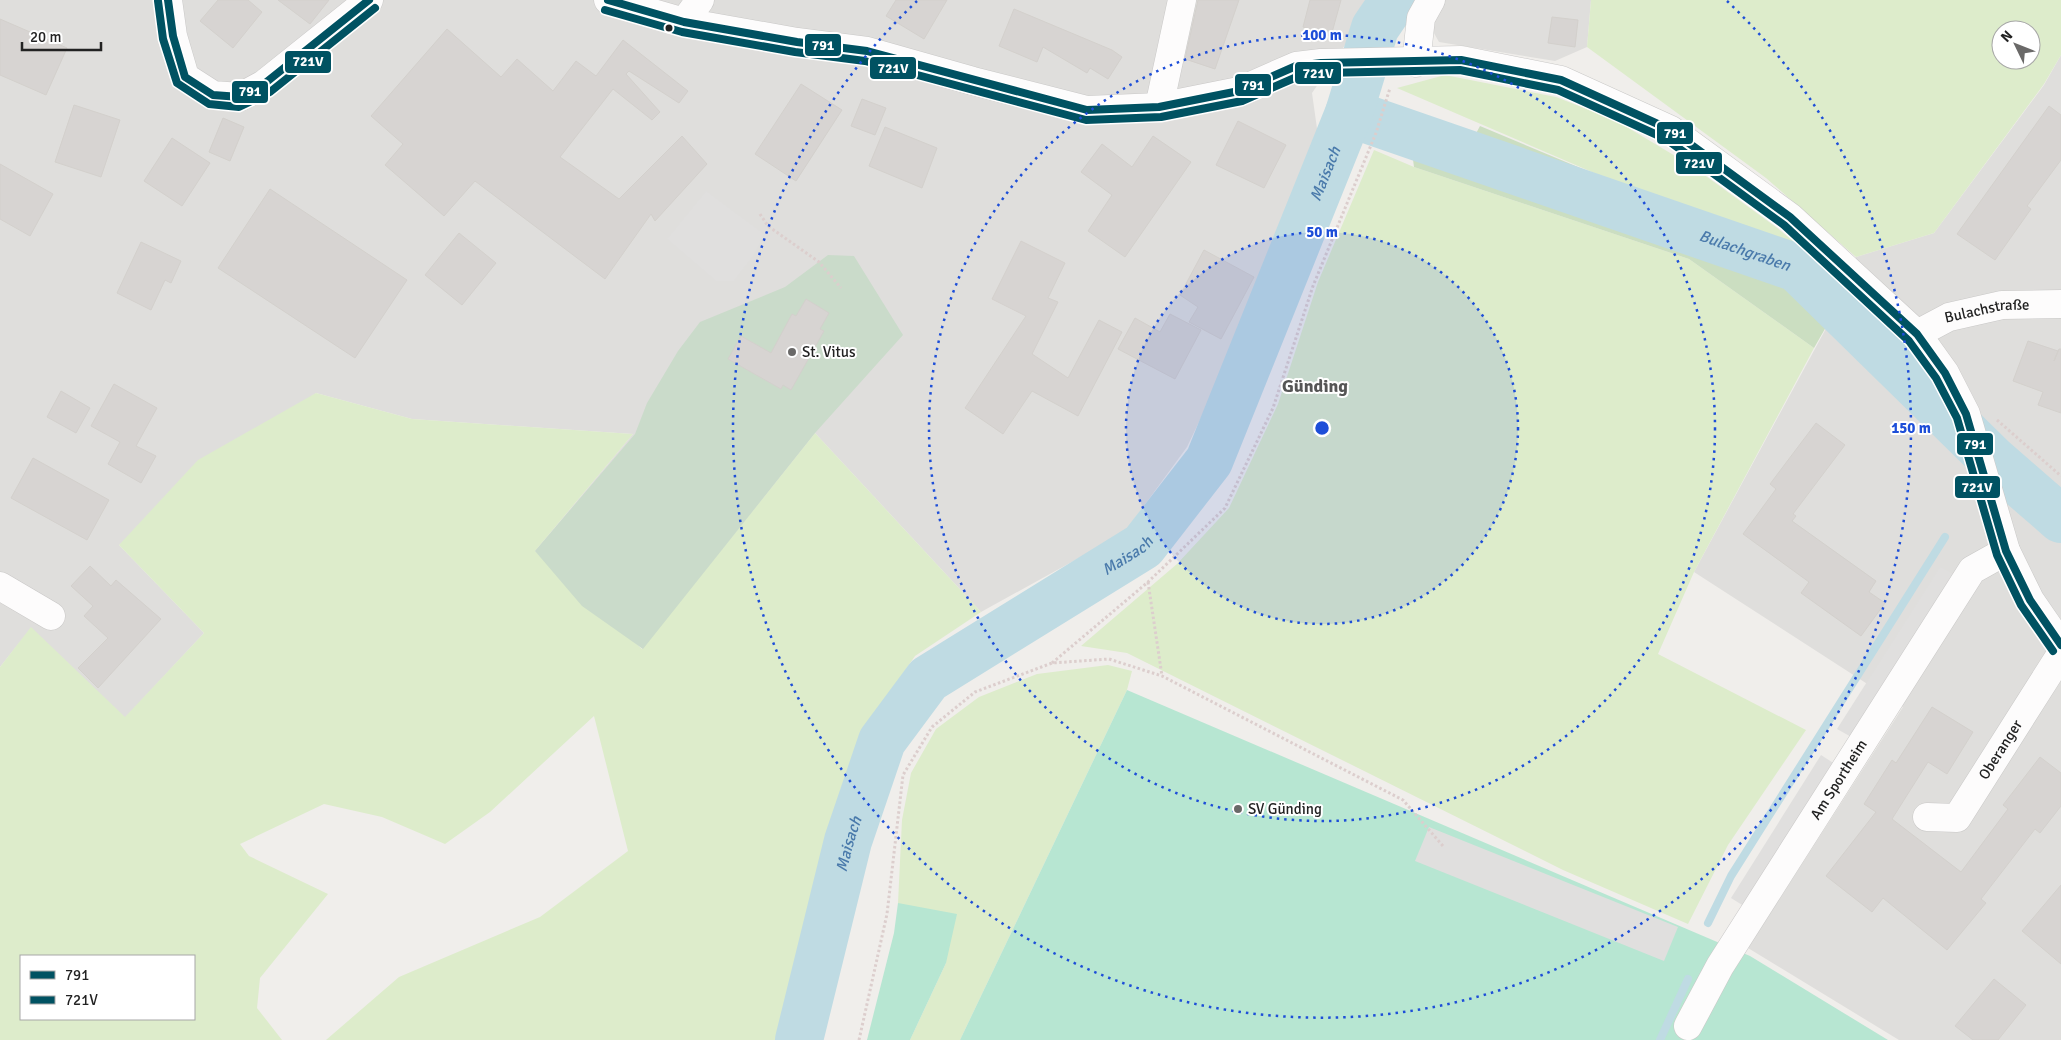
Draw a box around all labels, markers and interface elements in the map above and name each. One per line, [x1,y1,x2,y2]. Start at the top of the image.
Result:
scale bar [22,20,101,52]
north arrow [1991,20,2041,70]
unlabelled marker [664,23,674,33]
text: 100 m [1302,26,1342,44]
text: N [1997,27,2016,46]
text: 20 m [30,28,61,46]
line badge: 791 [804,33,842,57]
text: 791 [812,37,835,54]
line badge: 721V [284,50,332,74]
text: 721V [292,53,324,70]
line badge: 721V [869,56,917,80]
text: 721V [877,60,909,77]
line badge: 721V [1294,61,1342,85]
text: 721V [1302,65,1334,82]
line badge: 791 [1234,73,1272,97]
text: 791 [1242,77,1265,94]
line badge: 791 [231,80,269,104]
text: 791 [239,83,262,100]
line badge: 791 [1656,121,1694,145]
text: 791 [1664,125,1687,142]
water label: Maisach [1306,143,1346,204]
line badge: 721V [1675,151,1723,175]
text: 721V [1683,155,1715,172]
text: 50 m [1306,223,1338,241]
water label: Bulachgraben [1696,226,1794,276]
street label: Bulachstraße [1943,296,2030,327]
place label: St. Vitus [802,343,856,361]
marker: St. Vitus [786,346,798,358]
district label: Günding [1282,375,1348,397]
centre of rings [1313,419,1331,437]
text: 150 m [1891,419,1931,437]
line badge: 791 [1956,432,1994,456]
text: 791 [1964,436,1987,453]
line badge: 721V [1954,475,2001,499]
text: 721V [1961,479,1993,496]
water label: Maisach [1098,532,1158,580]
street label: Oberanger [1975,716,2026,783]
street label: Am Sportheim [1807,736,1871,823]
place label: SV Günding [1248,800,1322,818]
marker: SV Günding [1232,803,1244,815]
water label: Maisach [832,813,867,874]
legend [20,955,195,1020]
text: 791 [65,966,89,984]
text: 721V [65,991,98,1009]

